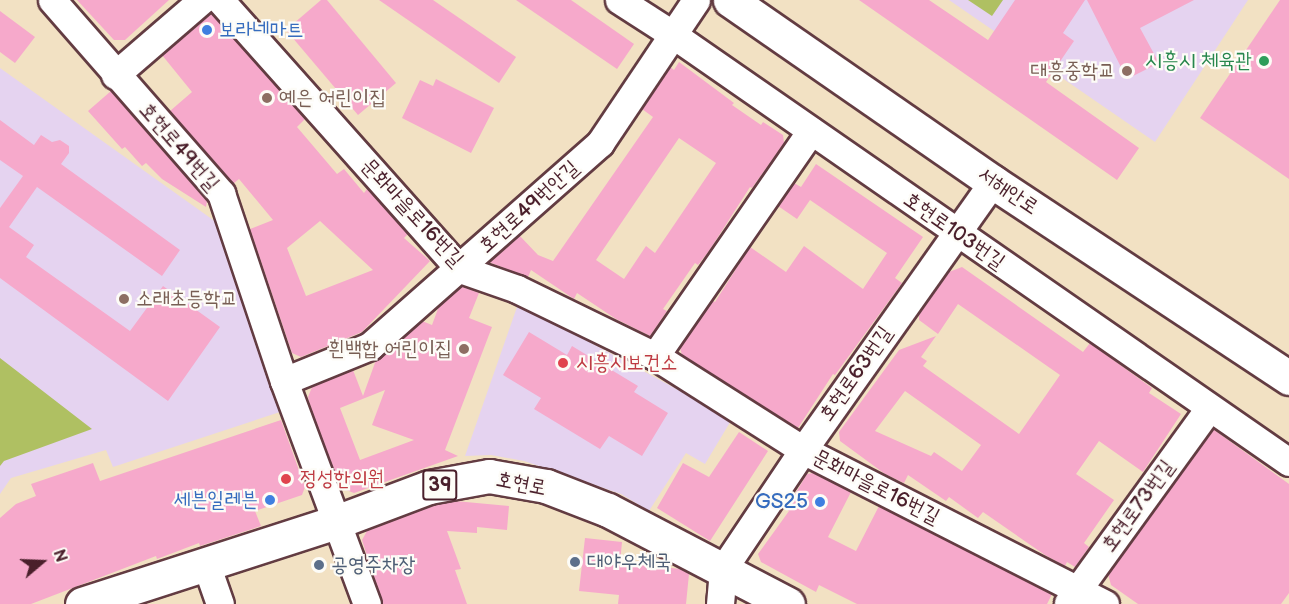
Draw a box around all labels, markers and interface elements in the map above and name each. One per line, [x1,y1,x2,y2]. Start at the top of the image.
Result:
place label: 보라네마트 [219,17,303,43]
marker: 보라네마트 [200,23,214,37]
place label: 시흥시 체육관 [1145,48,1252,74]
marker: 시흥시 체육관 [1257,54,1271,68]
place label: 대흥중학교 [1031,58,1115,84]
marker: 대흥중학교 [1120,64,1134,78]
place label: 예은 어린이집 [279,85,386,111]
marker: 예은 어린이집 [260,91,274,105]
street label: 호현로49번길 [134,97,224,197]
street label: 문화마을로16번길 [355,153,469,273]
street label: 호현로49번안길 [474,155,584,259]
street label: 서해안로 [973,162,1043,220]
street label: 호현로103번길 [898,187,1010,275]
place label: 소래초등학교 [136,286,237,312]
marker: 소래초등학교 [117,292,131,306]
street label: 호현로63번길 [814,322,898,426]
place label: 흰백합 어린이집 [328,336,452,362]
marker: 흰백합 어린이집 [457,342,471,356]
place label: 시흥시보건소 [576,350,677,376]
marker: 시흥시보건소 [554,354,572,372]
street label: 문화마을로16번길 [808,444,944,530]
street label: 호현로73번길 [1096,455,1180,557]
place label: 정성한의원 [300,466,384,492]
street label: 호현로 [494,467,548,501]
road number: 39 [422,468,458,502]
marker: 정성한의원 [277,470,295,488]
place label: 세븐일레븐 [174,487,258,513]
place label: GS25 [755,489,808,515]
marker: 세븐일레븐 [263,493,277,507]
marker: GS25 [813,495,827,509]
north arrow [12,532,72,592]
text: N [49,547,70,565]
place label: 대야우체국 [587,549,671,575]
place label: 공영주차장 [331,552,415,578]
marker: 대야우체국 [568,555,582,569]
marker: 공영주차장 [312,558,326,572]

